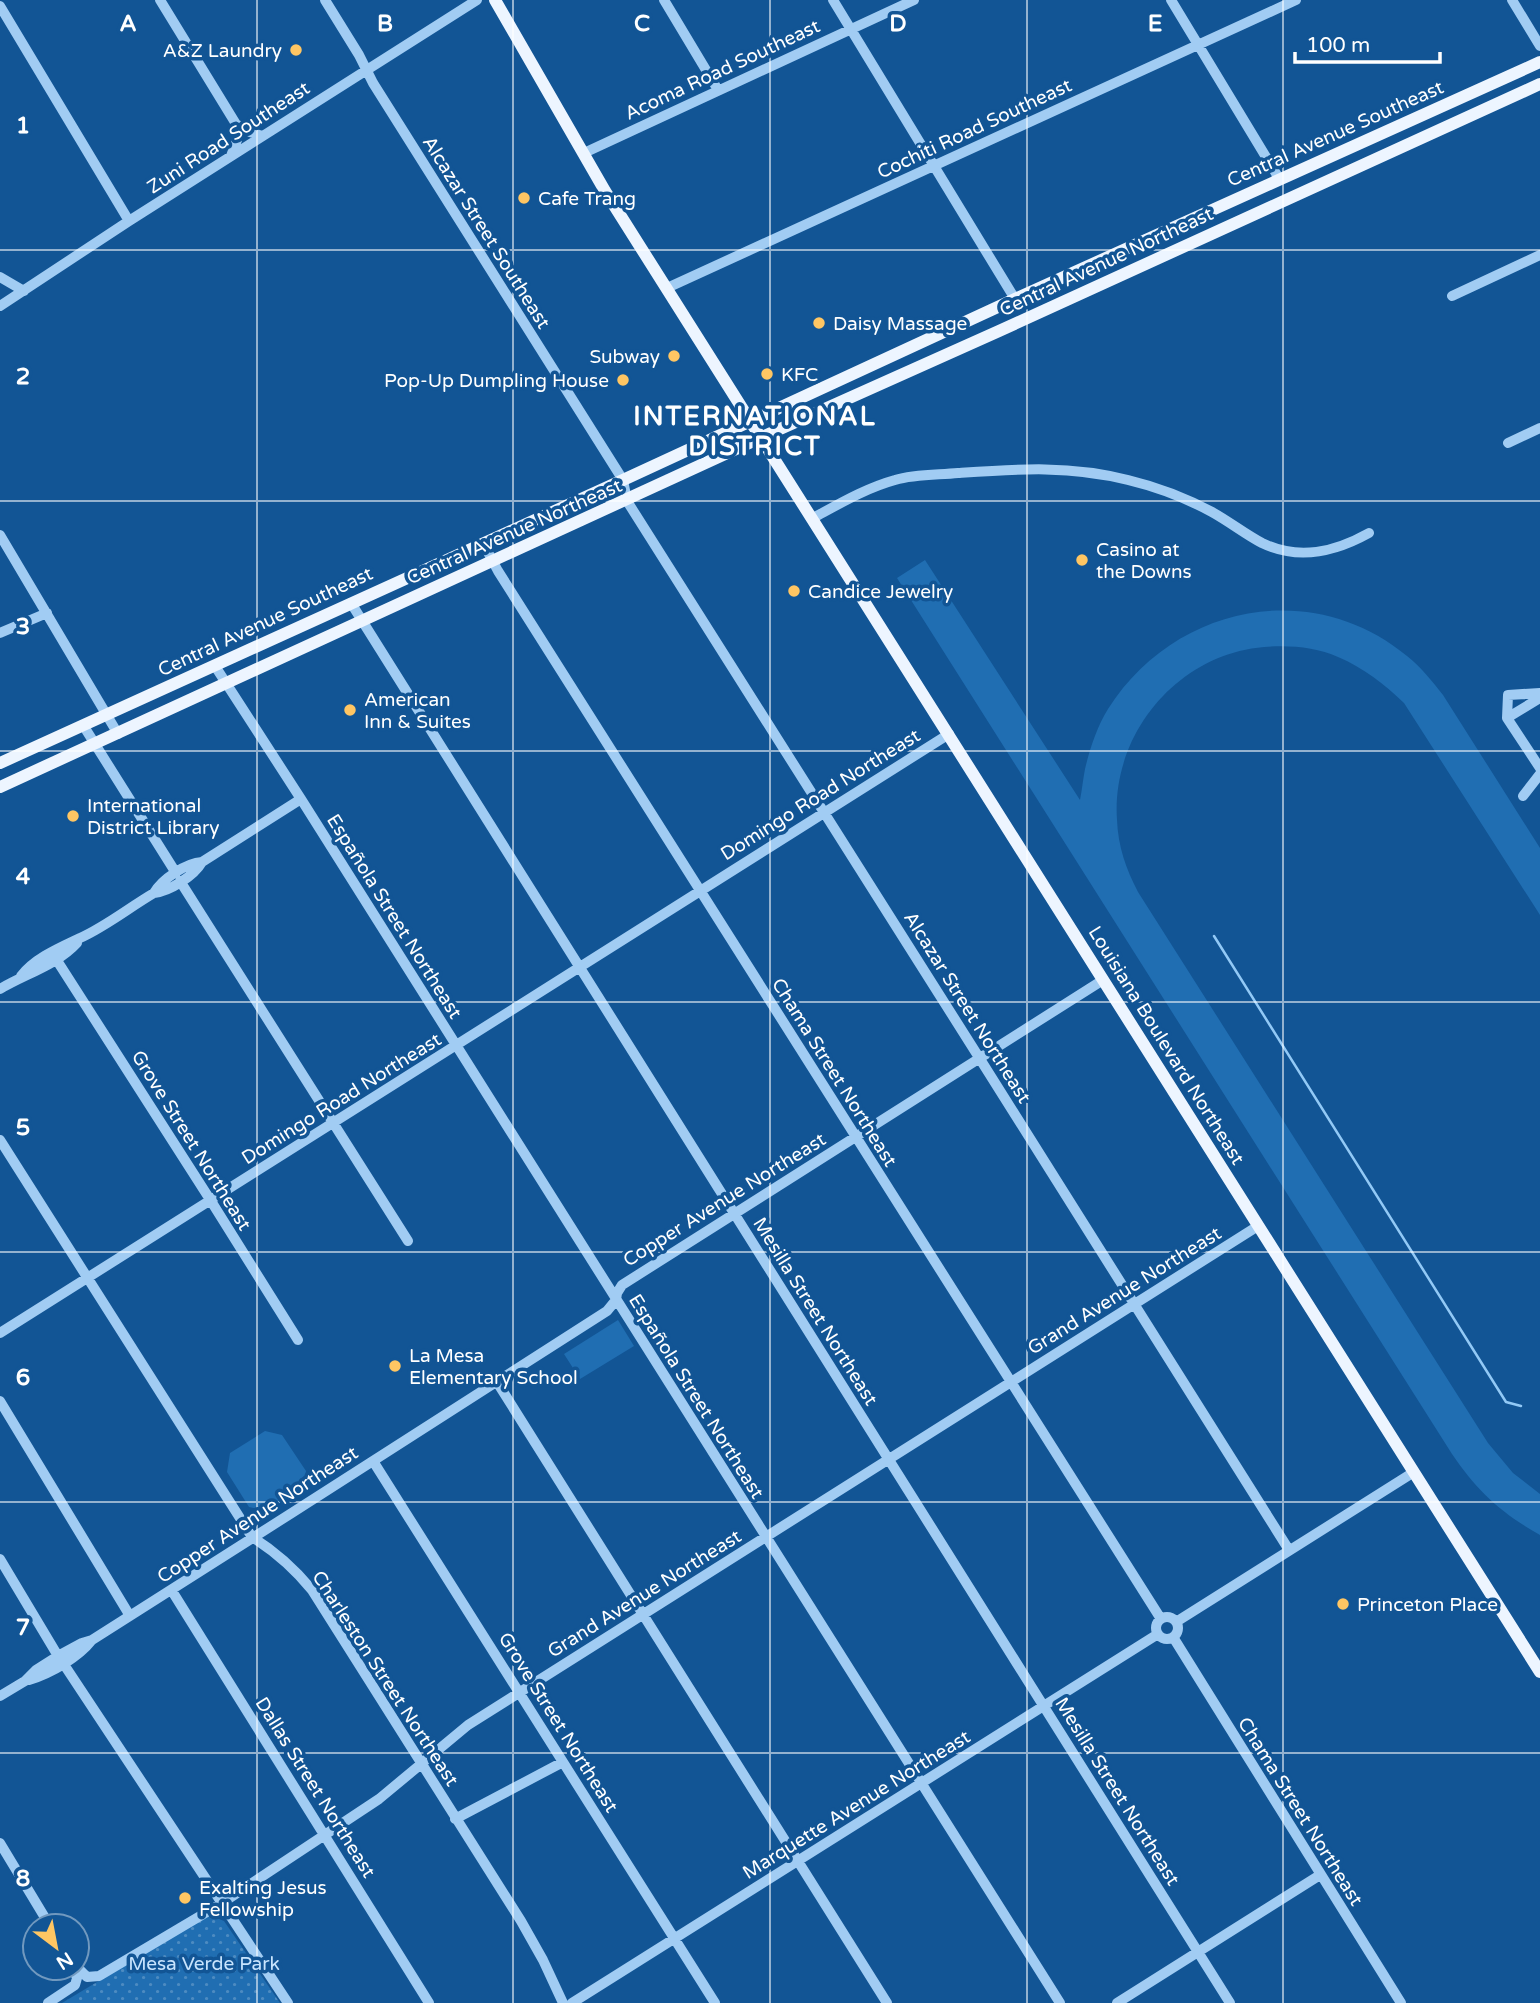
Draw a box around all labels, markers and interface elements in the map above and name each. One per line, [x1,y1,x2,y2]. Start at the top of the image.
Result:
text: A [119,10,137,38]
text: B [377,10,393,38]
text: C [634,10,650,38]
text: D [889,10,907,38]
text: E [1148,10,1162,38]
street label: Acoma Road Southeast [621,15,823,125]
scale bar [1295,21,1440,65]
text: 100 m [1306,33,1370,58]
place label: A&Z Laundry [163,40,282,62]
marker: A&Z Laundry [288,42,304,58]
street label: Cochiti Road Southeast [874,74,1075,184]
street label: Central Avenue Southeast [1224,76,1447,192]
street label: Zuni Road Southeast [143,77,314,199]
text: 1 [16,112,30,140]
street label: Alcazar Street Southeast [418,132,554,333]
place label: Cafe Trang [538,188,636,210]
marker: Cafe Trang [516,190,532,206]
street label: Central Avenue Northeast [996,203,1217,321]
place label: Daisy Massage [833,313,967,335]
marker: Daisy Massage [811,315,827,331]
place label: Subway [589,346,660,368]
marker: Subway [666,348,682,364]
text: 2 [16,363,30,391]
place label: KFC [781,364,818,386]
marker: KFC [759,366,775,382]
place label: Pop-Up Dumpling House [384,370,609,392]
marker: Pop-Up Dumpling House [615,372,631,388]
district label: INTERNATIONAL DISTRICT [633,401,877,462]
street label: Central Avenue Northeast [403,474,625,589]
place label: Casino at the Downs [1096,539,1192,583]
marker: Casino at the Downs [1074,552,1090,568]
street label: Central Avenue Southeast [155,562,376,681]
place label: Candice Jewelry [808,581,953,603]
marker: Candice Jewelry [786,583,802,599]
text: 3 [16,613,30,641]
place label: American Inn & Suites [364,689,471,733]
marker: American Inn & Suites [342,702,358,718]
street label: Domingo Road Northeast [717,724,924,865]
place label: International District Library [87,795,220,839]
marker: International District Library [65,808,81,824]
street label: Española Street Northeast [322,810,466,1023]
text: 4 [16,863,31,891]
street label: Alcazar Street Northeast [899,908,1035,1107]
street label: Louisiana Boulevard Northeast [1083,922,1249,1169]
street label: Chama Street Northeast [767,974,901,1171]
street label: Domingo Road Northeast [238,1028,445,1169]
street label: Grove Street Northeast [127,1046,256,1235]
text: 5 [16,1114,30,1142]
street label: Copper Avenue Northeast [619,1128,830,1271]
street label: Mesilla Street Northeast [748,1214,882,1410]
street label: Grand Avenue Northeast [1024,1222,1225,1360]
street label: Española Street Northeast [624,1290,768,1503]
place label: La Mesa Elementary School [409,1345,578,1389]
marker: La Mesa Elementary School [387,1358,403,1374]
text: 6 [16,1364,30,1392]
street label: Copper Avenue Northeast [153,1442,362,1588]
street label: Grand Avenue Northeast [544,1525,745,1663]
street label: Charleston Street Northeast [307,1567,463,1790]
place label: Princeton Place [1357,1594,1498,1616]
marker: Princeton Place [1335,1596,1351,1612]
text: 7 [16,1614,30,1642]
street label: Grove Street Northeast [494,1628,623,1817]
street label: Dallas Street Northeast [251,1693,380,1882]
street label: Mesilla Street Northeast [1050,1694,1184,1890]
street label: Chama Street Northeast [1233,1713,1367,1910]
street label: Marquette Avenue Northeast [739,1726,974,1884]
text: 8 [16,1865,30,1893]
place label: Exalting Jesus Fellowship [199,1877,327,1921]
marker: Exalting Jesus Fellowship [177,1890,193,1906]
north arrow [21,1912,91,1982]
text: N [52,1947,77,1974]
park label: Mesa Verde Park [128,1953,280,1975]

